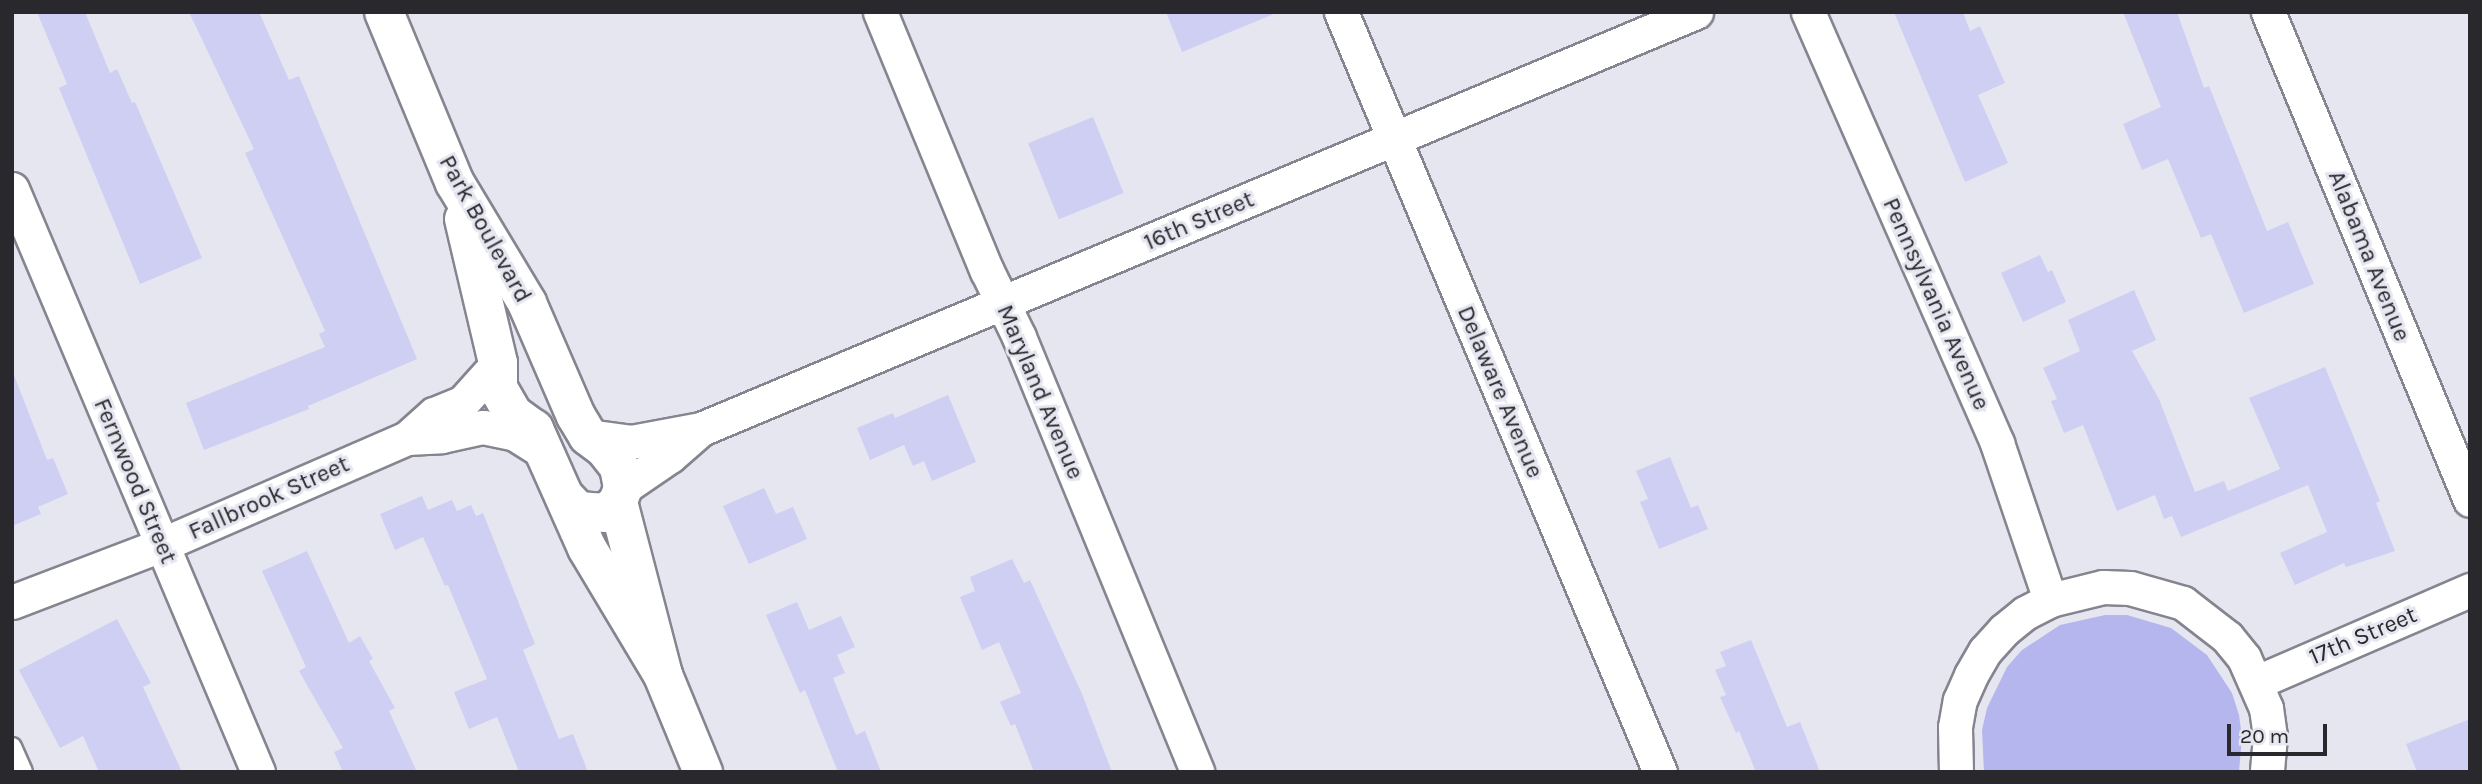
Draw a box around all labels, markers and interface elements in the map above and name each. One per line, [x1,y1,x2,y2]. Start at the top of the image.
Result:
street label: Park Boulevard [433,150,537,308]
street label: Alabama Avenue [2322,166,2416,346]
street label: 16th Street [1140,185,1258,257]
street label: Pennsylvania Avenue [1876,193,1996,415]
street label: Maryland Avenue [990,300,1090,484]
street label: Delaware Avenue [1451,302,1549,482]
street label: Fernwood Street [87,394,183,568]
street label: Fallbrook Street [184,450,354,546]
street label: 17th Street [2305,600,2421,672]
scale bar [2230,710,2330,754]
text: 20 m [2240,724,2289,748]

